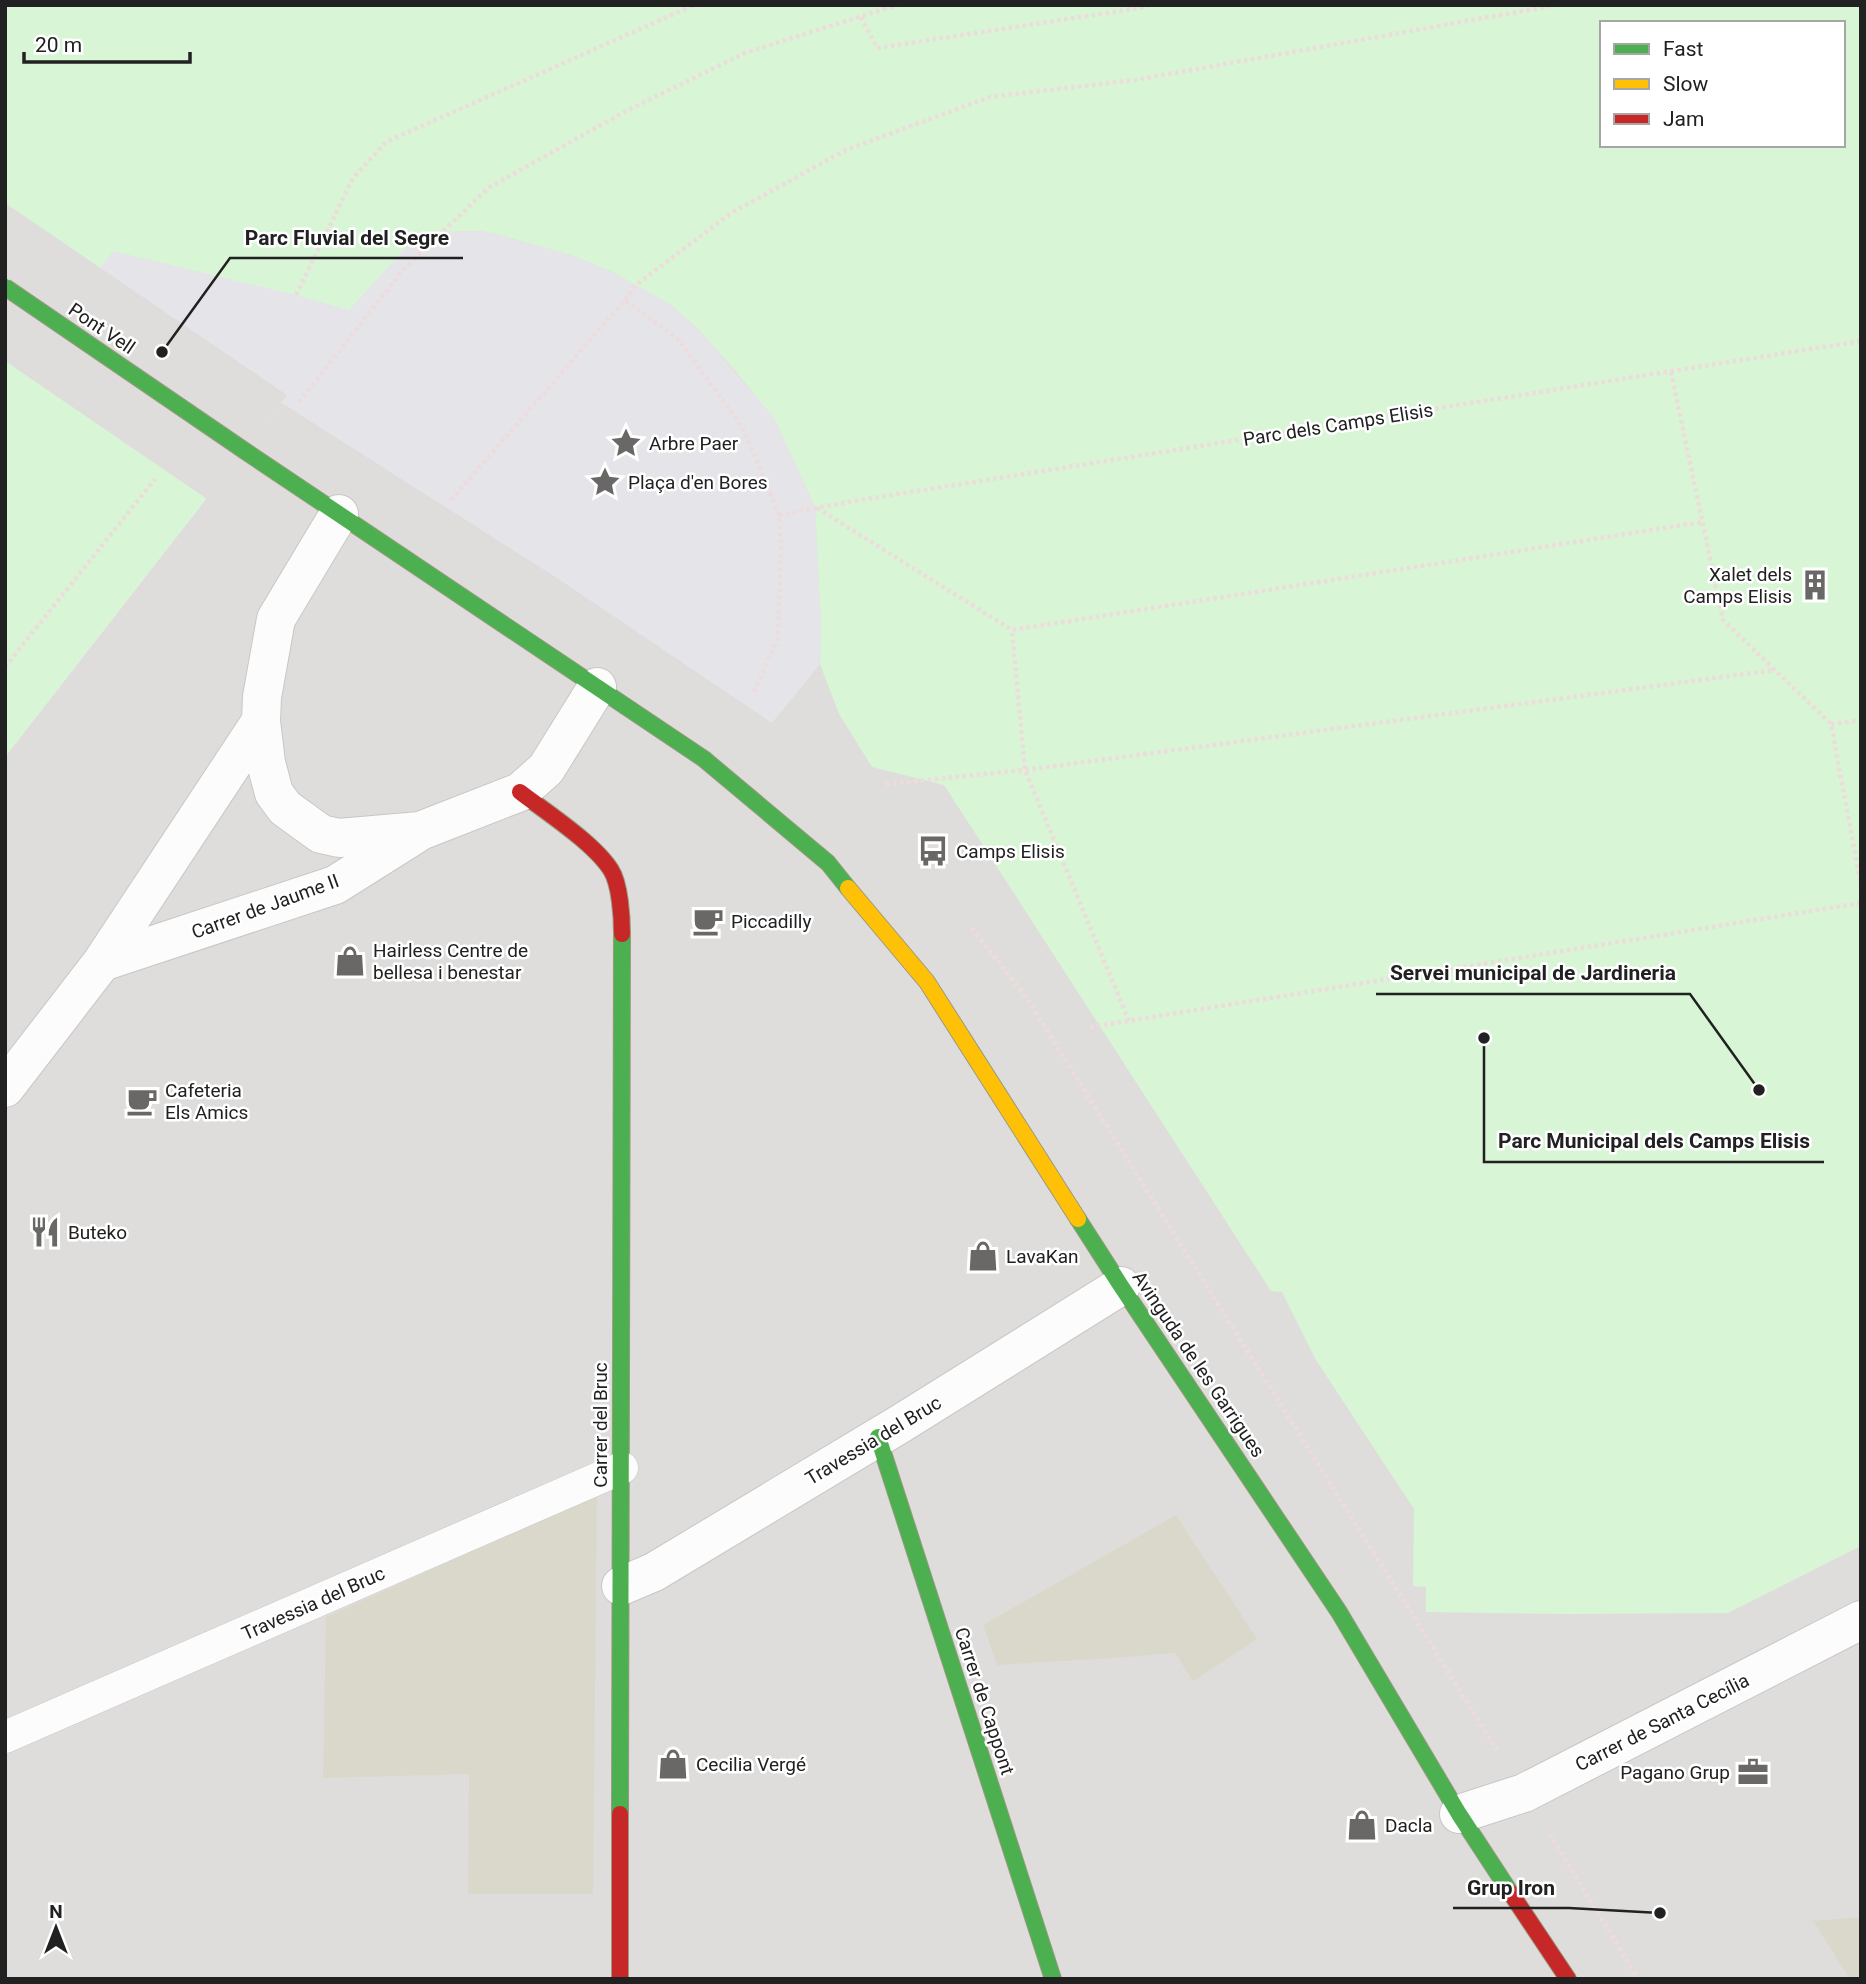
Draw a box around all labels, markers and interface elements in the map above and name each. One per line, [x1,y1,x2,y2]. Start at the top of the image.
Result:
scale bar [24,21,191,65]
legend [1600,21,1845,147]
text: 20 m [35,33,82,57]
text: Fast [1663,37,1704,61]
text: Slow [1663,72,1709,96]
text: Jam [1663,107,1704,131]
callout: Parc Fluvial del Segre [230,216,463,258]
text: Parc Fluvial del Segre [245,226,449,250]
street label: Pont Vell [64,298,139,359]
street label: Parc dels Camps Elisis [1242,398,1435,451]
place icon: Arbre Paer [609,426,643,460]
place label: Arbre Paer [649,432,739,455]
place icon: Plaça d'en Bores [588,465,622,499]
place label: Plaça d'en Bores [628,471,768,494]
place label: Xalet dels Camps Elisis [1683,563,1792,608]
building icon: Xalet dels Camps Elisis [1798,568,1832,602]
bus stop icon: Camps Elisis [916,834,950,868]
place label: Camps Elisis [956,840,1065,863]
street label: Carrer de Jaume II [188,869,342,944]
cafe icon: Piccadilly [691,904,725,938]
place label: Piccadilly [731,910,811,933]
place label: Hairless Centre de bellesa i benestar [373,939,528,984]
shop icon: Hairless Centre de bellesa i benestar [333,944,367,978]
callout: Servei municipal de Jardineria [1376,952,1690,994]
text: Servei municipal de Jardineria [1390,961,1676,985]
place label: Cafeteria Els Amics [165,1079,248,1124]
cafe icon: Cafeteria Els Amics [125,1084,159,1118]
callout: Parc Municipal dels Camps Elisis [1484,1120,1824,1162]
text: Parc Municipal dels Camps Elisis [1498,1129,1810,1153]
restaurant icon: Buteko [28,1215,62,1249]
place label: Buteko [68,1221,127,1244]
shop icon: LavaKan [966,1239,1000,1273]
place label: LavaKan [1006,1245,1079,1268]
street label: Avinguda de les Garrigues [1128,1267,1270,1462]
street label: Carrer del Bruc [589,1362,612,1488]
street label: Travessia del Bruc [801,1391,945,1490]
street label: Travessia del Bruc [238,1562,388,1645]
street label: Carrer de Cappont [950,1625,1019,1778]
street label: Carrer de Santa Cecília [1571,1669,1753,1776]
shop icon: Cecilia Vergé [656,1747,690,1781]
place label: Cecilia Vergé [696,1753,806,1776]
office icon: Pagano Grup [1736,1755,1770,1789]
place label: Pagano Grup [1620,1761,1730,1784]
shop icon: Dacla [1345,1808,1379,1842]
place label: Dacla [1385,1814,1433,1837]
callout: Grup Iron [1453,1866,1569,1908]
text: Grup Iron [1467,1876,1555,1900]
north arrow [21,1893,91,1963]
text: N [49,1900,63,1923]

